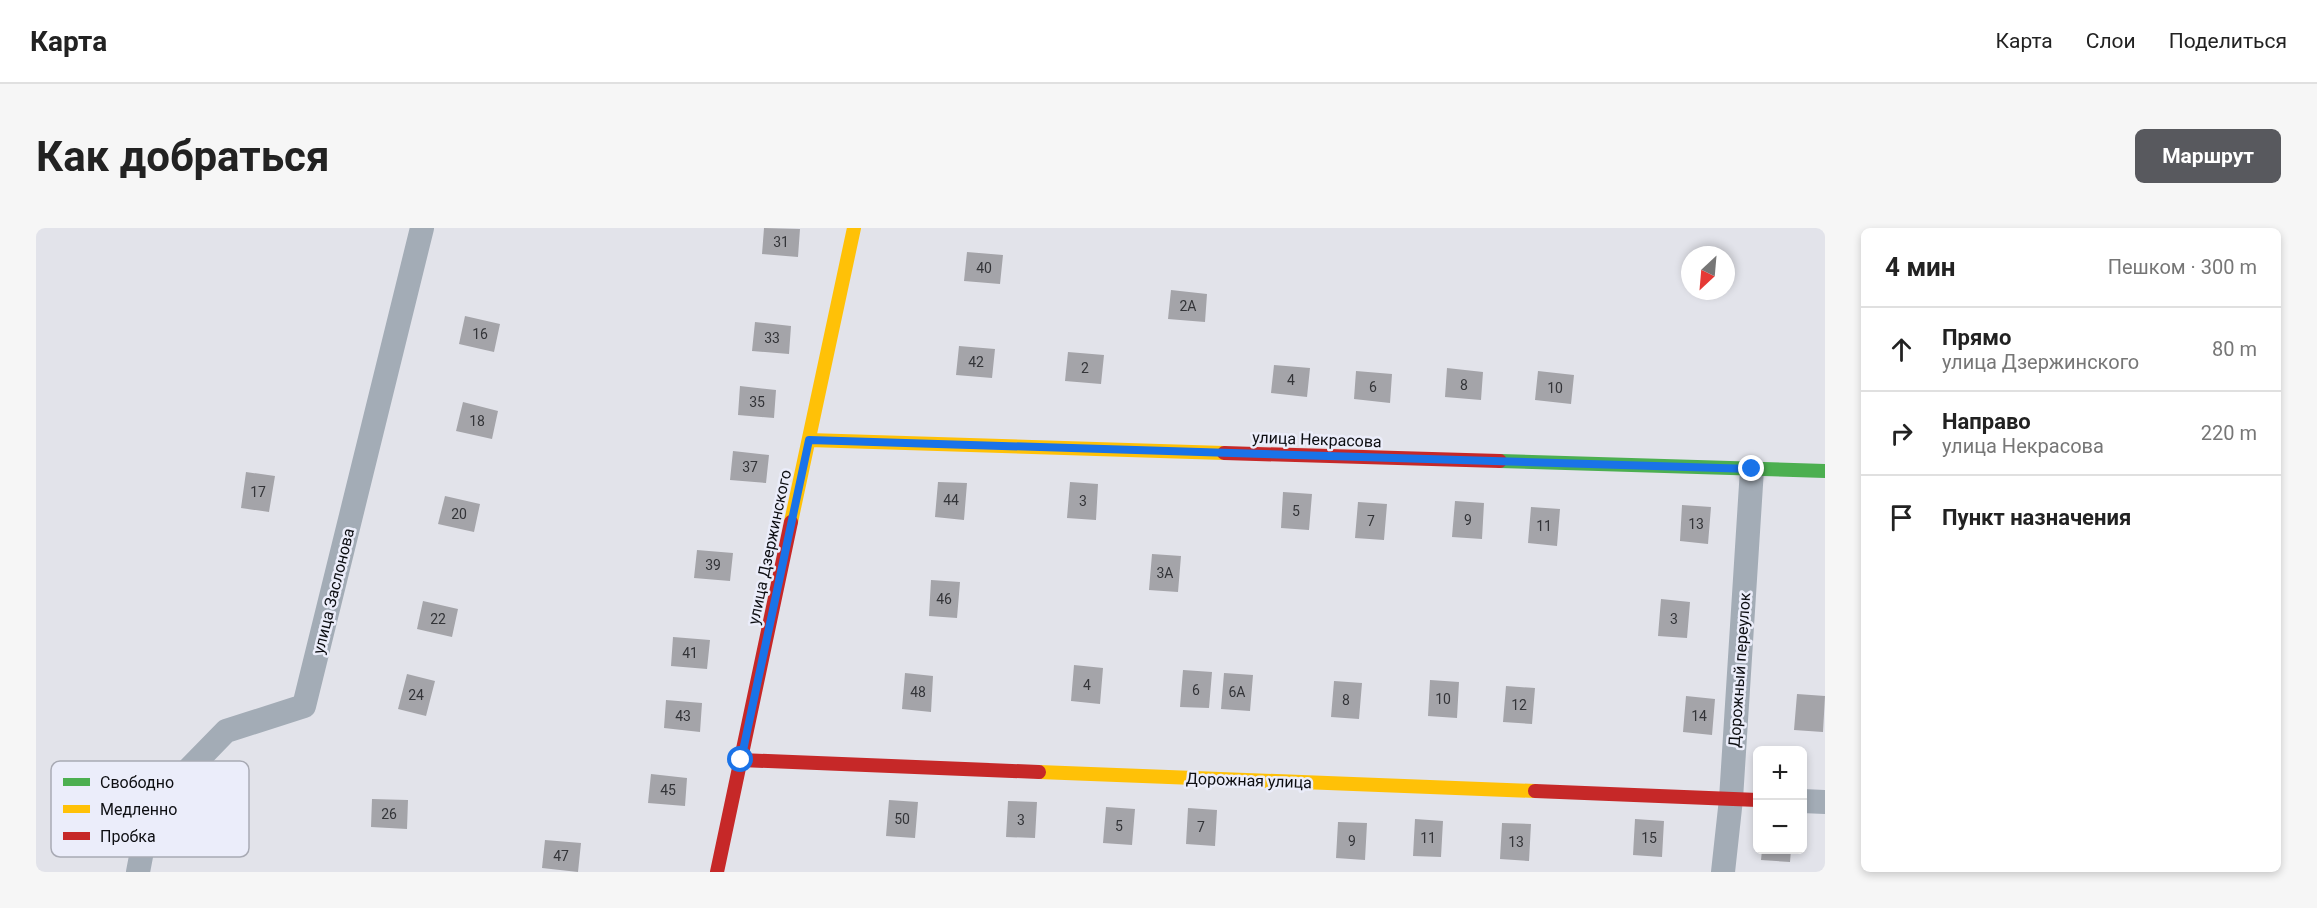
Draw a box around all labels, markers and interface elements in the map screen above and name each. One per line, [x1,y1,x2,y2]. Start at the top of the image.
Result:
text: Карта [30,25,107,58]
text: Карта [1996,29,2053,53]
text: Слои [2086,29,2136,53]
text: Поделиться [2169,29,2287,53]
button: Маршрут [2135,129,2281,183]
text: Как добраться [36,132,330,181]
house number: 31 [773,234,789,250]
north arrow [1681,246,1735,300]
text: 4 мин [1885,252,1956,282]
text: Пешком · 300 m [2108,255,2257,279]
house number: 40 [976,260,992,276]
house number: 2А [1179,298,1197,314]
text: Прямо [1942,325,2011,350]
house number: 16 [472,326,488,342]
house number: 33 [764,330,780,346]
icon: ahead [1885,333,1918,366]
text: 80 m [2212,337,2257,361]
text: улица Дзержинского [1942,350,2139,374]
house number: 42 [968,354,984,370]
house number: 2 [1081,360,1089,376]
house number: 4 [1287,372,1295,388]
house number: 8 [1460,377,1468,393]
house number: 6 [1369,379,1377,395]
house number: 10 [1547,380,1563,396]
house number: 35 [749,394,765,410]
text: Направо [1942,409,2031,434]
house number: 18 [469,413,485,429]
icon: right [1885,417,1918,450]
text: 220 m [2201,421,2257,445]
street label: улица Некрасова [1252,428,1382,451]
text: улица Некрасова [1942,434,2104,458]
route end [1738,455,1764,481]
house number: 37 [742,459,758,475]
street label: улица Дзержинского [744,468,795,626]
house number: 17 [250,484,266,500]
house number: 44 [943,492,959,508]
house number: 3 [1079,493,1087,509]
icon: arrive [1885,501,1918,534]
house number: 5 [1292,503,1300,519]
text: Пункт назначения [1942,505,2131,530]
house number: 20 [451,506,467,522]
house number: 9 [1464,512,1472,528]
house number: 7 [1367,513,1375,529]
house number: 13 [1688,516,1704,532]
house number: 11 [1536,518,1552,534]
street label: улица Заслонова [309,526,358,656]
house number: 39 [705,557,721,573]
house number: 3А [1156,565,1174,581]
house number: 46 [936,591,952,607]
street label: Дорожный переулок [1725,591,1754,748]
house number: 22 [430,611,446,627]
house number: 3 [1670,611,1678,627]
house number: 41 [682,645,698,661]
house number: 4 [1083,677,1091,693]
house number: 6 [1192,682,1200,698]
house number: 48 [910,684,926,700]
house number: 6А [1228,684,1246,700]
house number: 24 [408,687,424,703]
house number: 10 [1435,691,1451,707]
house number: 8 [1342,692,1350,708]
house number: 12 [1511,697,1527,713]
house number: 43 [675,708,691,724]
house number: 14 [1691,708,1707,724]
route start [727,746,753,772]
map controls [1753,746,1807,854]
button: + [1753,746,1807,800]
legend [51,761,249,857]
street label: Дорожная улица [1186,769,1312,792]
text: Свободно [100,773,174,792]
house number: 45 [660,782,676,798]
text: Медленно [100,800,177,819]
button: − [1753,800,1807,854]
house number: 26 [381,806,397,822]
house number: 50 [894,811,910,827]
house number: 3 [1017,812,1025,828]
house number: 5 [1115,818,1123,834]
house number: 7 [1197,819,1205,835]
text: Пробка [100,827,156,846]
house number: 11 [1420,830,1436,846]
house number: 15 [1641,830,1657,846]
house number: 9 [1348,833,1356,849]
house number: 13 [1508,834,1524,850]
house number: 47 [553,848,569,864]

